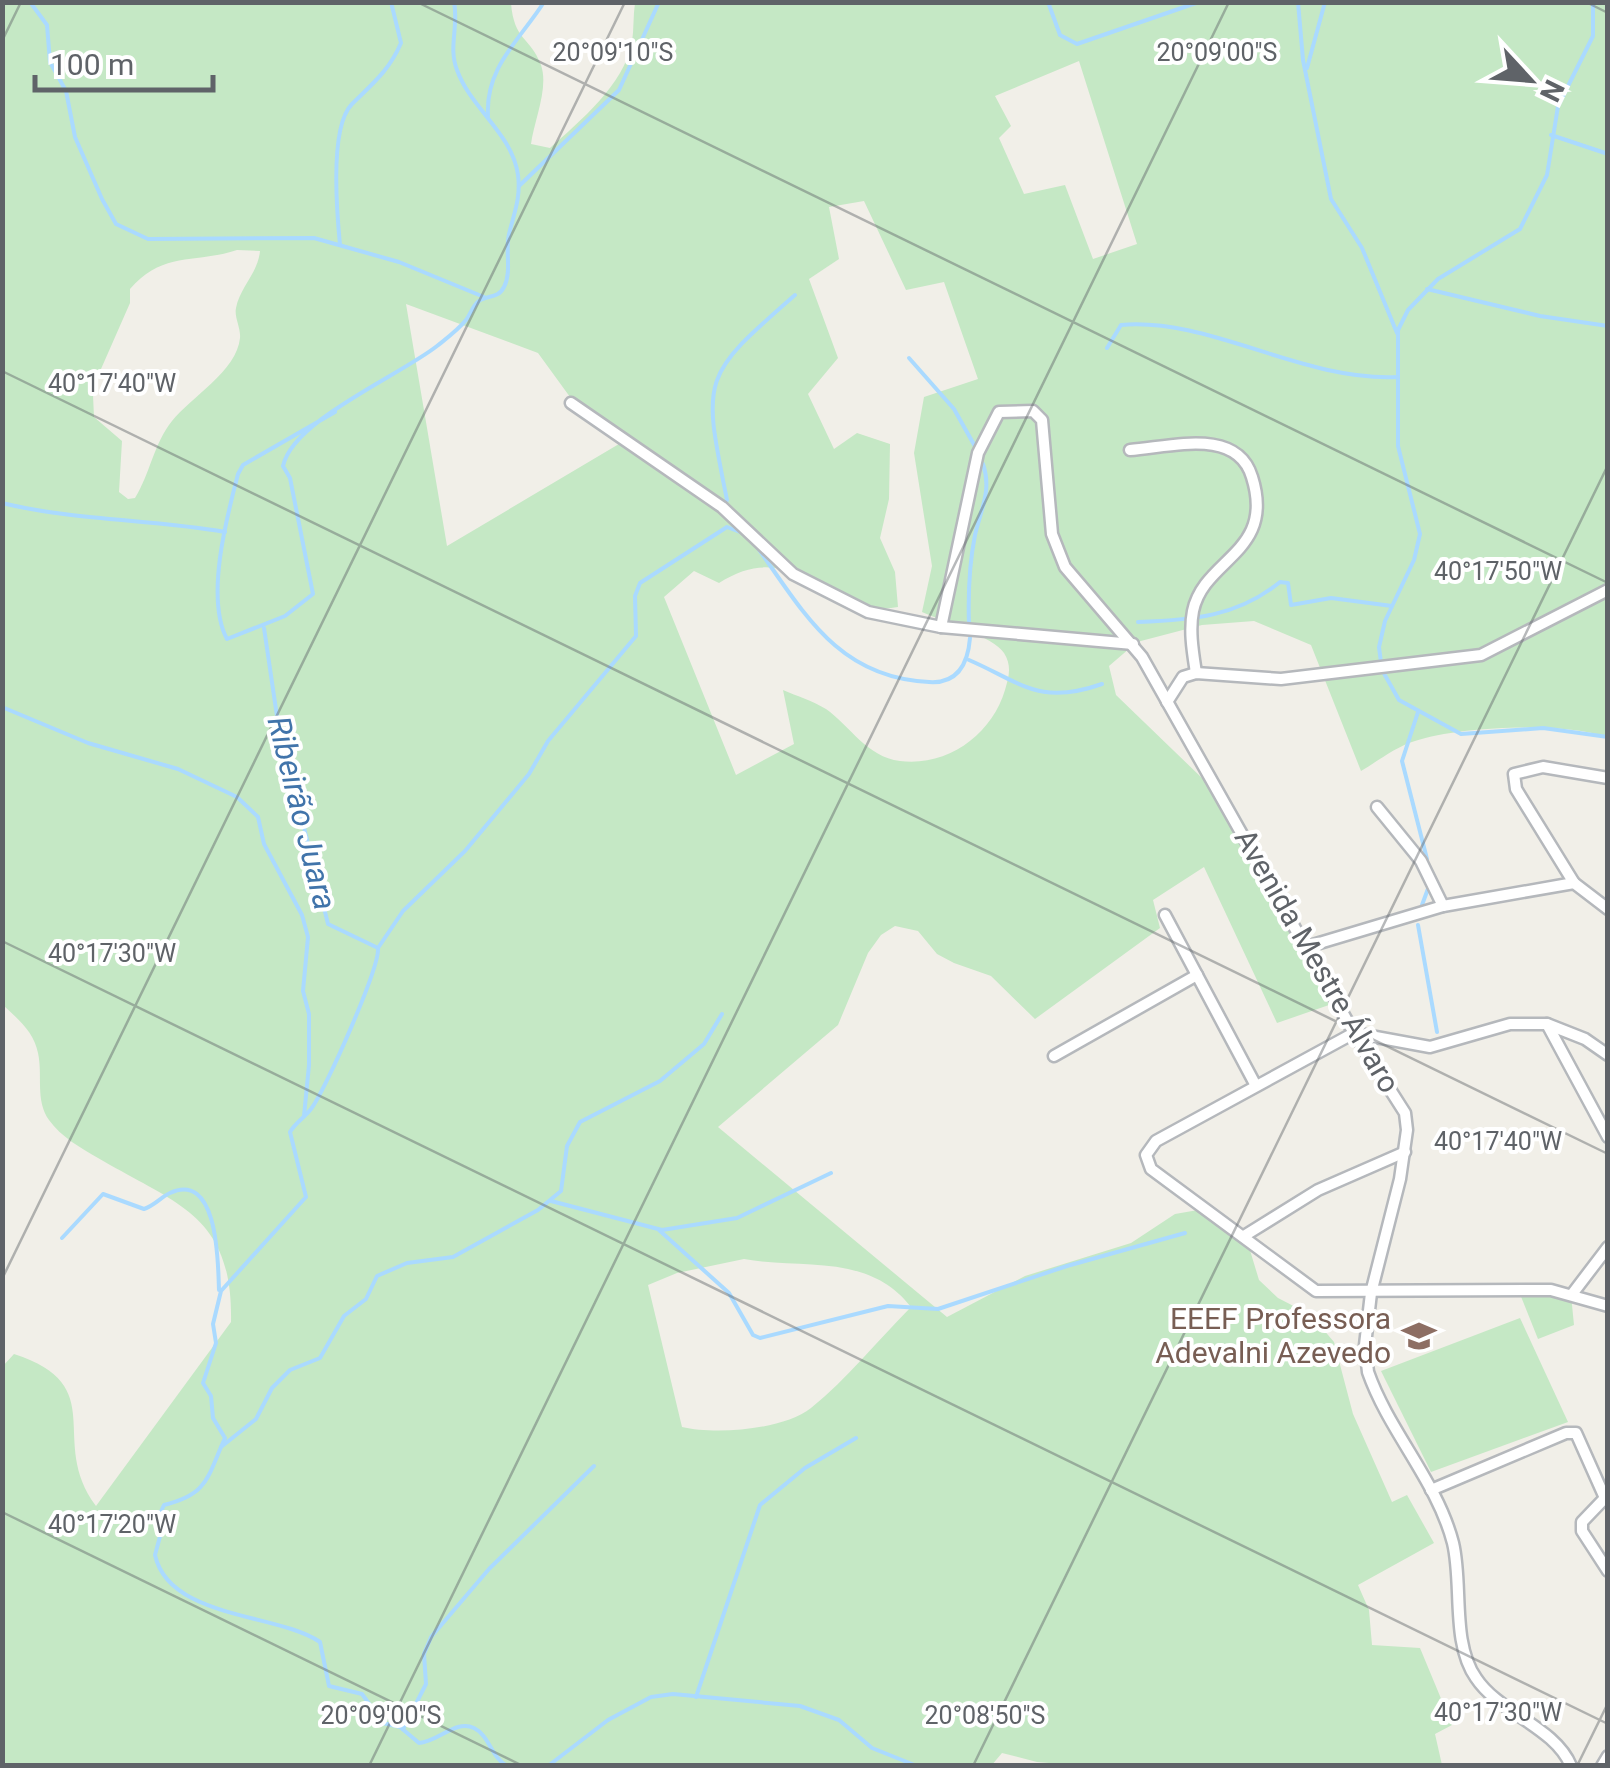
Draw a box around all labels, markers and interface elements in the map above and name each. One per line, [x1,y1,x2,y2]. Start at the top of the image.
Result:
scale bar [35,30,212,92]
north arrow [1480,30,1580,130]
text: 20°09'10"S [553,38,673,67]
text: 20°09'00"S [1157,38,1277,67]
text: 100 m [50,47,134,82]
text: N [1533,75,1571,107]
text: 40°17'40"W [48,369,176,398]
text: 40°17'50"W [1434,557,1562,586]
water label: Ribeirão Juara [260,712,344,914]
street label: Avenida Mestre Álvaro [1228,823,1407,1099]
text: 40°17'30"W [48,939,176,968]
text: 40°17'40"W [1434,1127,1562,1156]
place label: EEEF Professora Adevalni Azevedo [1155,1301,1391,1370]
school or university icon: EEEF Professora Adevalni Azevedo [1400,1317,1438,1355]
text: 40°17'20"W [48,1510,176,1539]
text: 40°17'30"W [1434,1698,1562,1727]
text: 20°09'00"S [321,1701,441,1730]
text: 20°08'50"S [925,1701,1045,1730]

